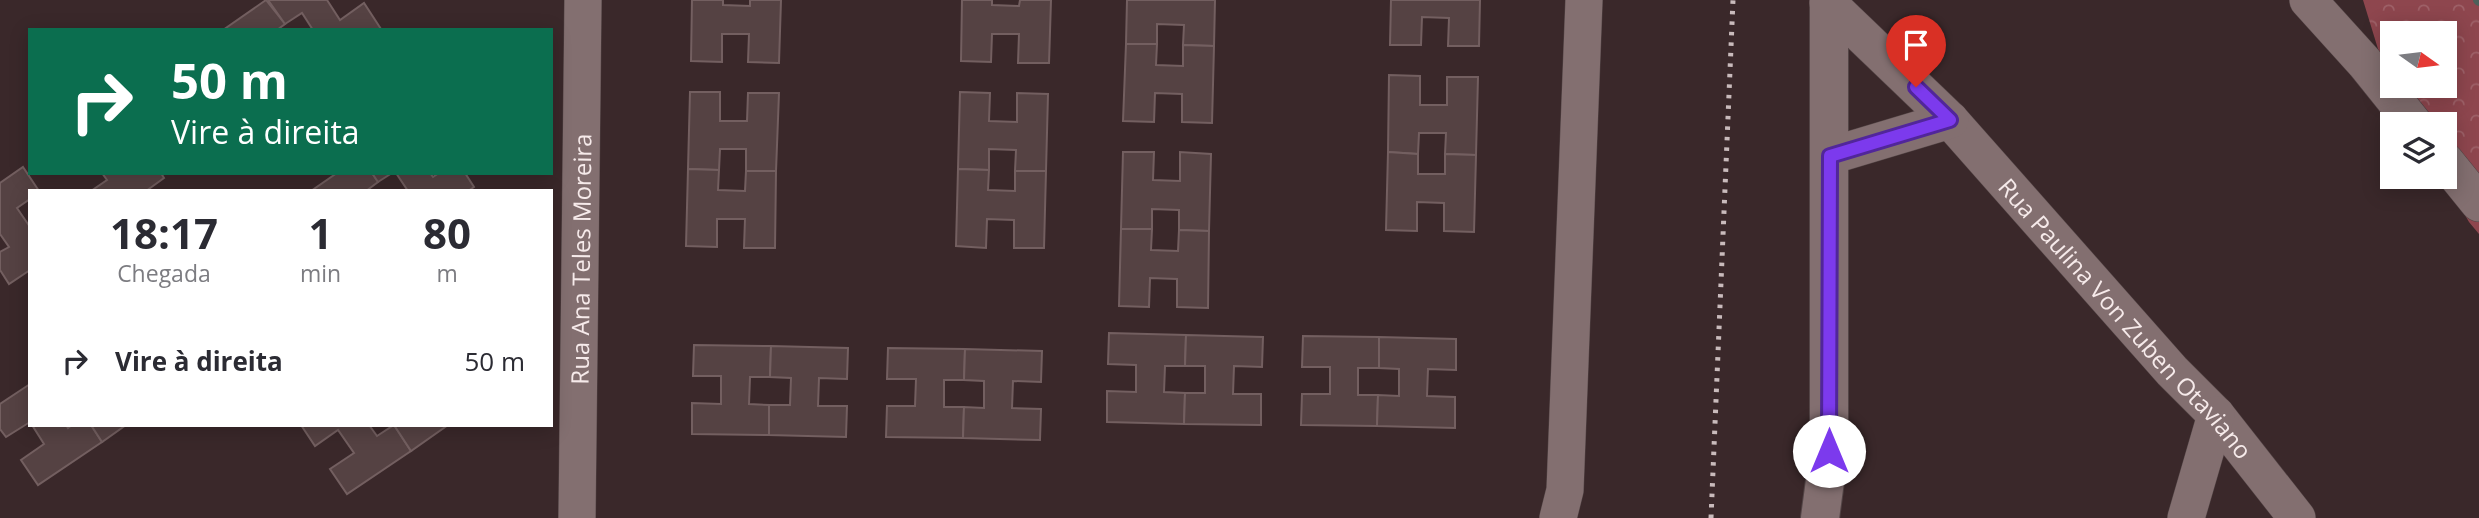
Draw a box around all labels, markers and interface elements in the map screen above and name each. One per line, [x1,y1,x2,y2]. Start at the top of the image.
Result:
pin [1886,15,1946,87]
north arrow [2380,21,2457,98]
map controls [2380,21,2457,189]
icon: arrive [1897,26,1935,64]
text: 50 m [171,47,288,113]
icon: right [56,56,147,147]
text: Vire à direita [171,110,360,153]
button: layers [2380,112,2457,189]
street label: Rua Ana Teles Moreira [562,133,598,385]
street label: Rua Paulina Von Zuben Otaviano [1992,170,2260,465]
text: 18:17 [110,204,218,261]
text: 1 [308,204,333,261]
text: 80 [423,204,471,261]
text: Chegada [117,257,211,289]
text: min [300,257,341,289]
text: m [436,257,458,289]
icon: right [56,342,94,380]
text: Vire à direita [115,343,283,379]
text: 50 m [464,343,525,379]
position arrow [1792,414,1866,488]

